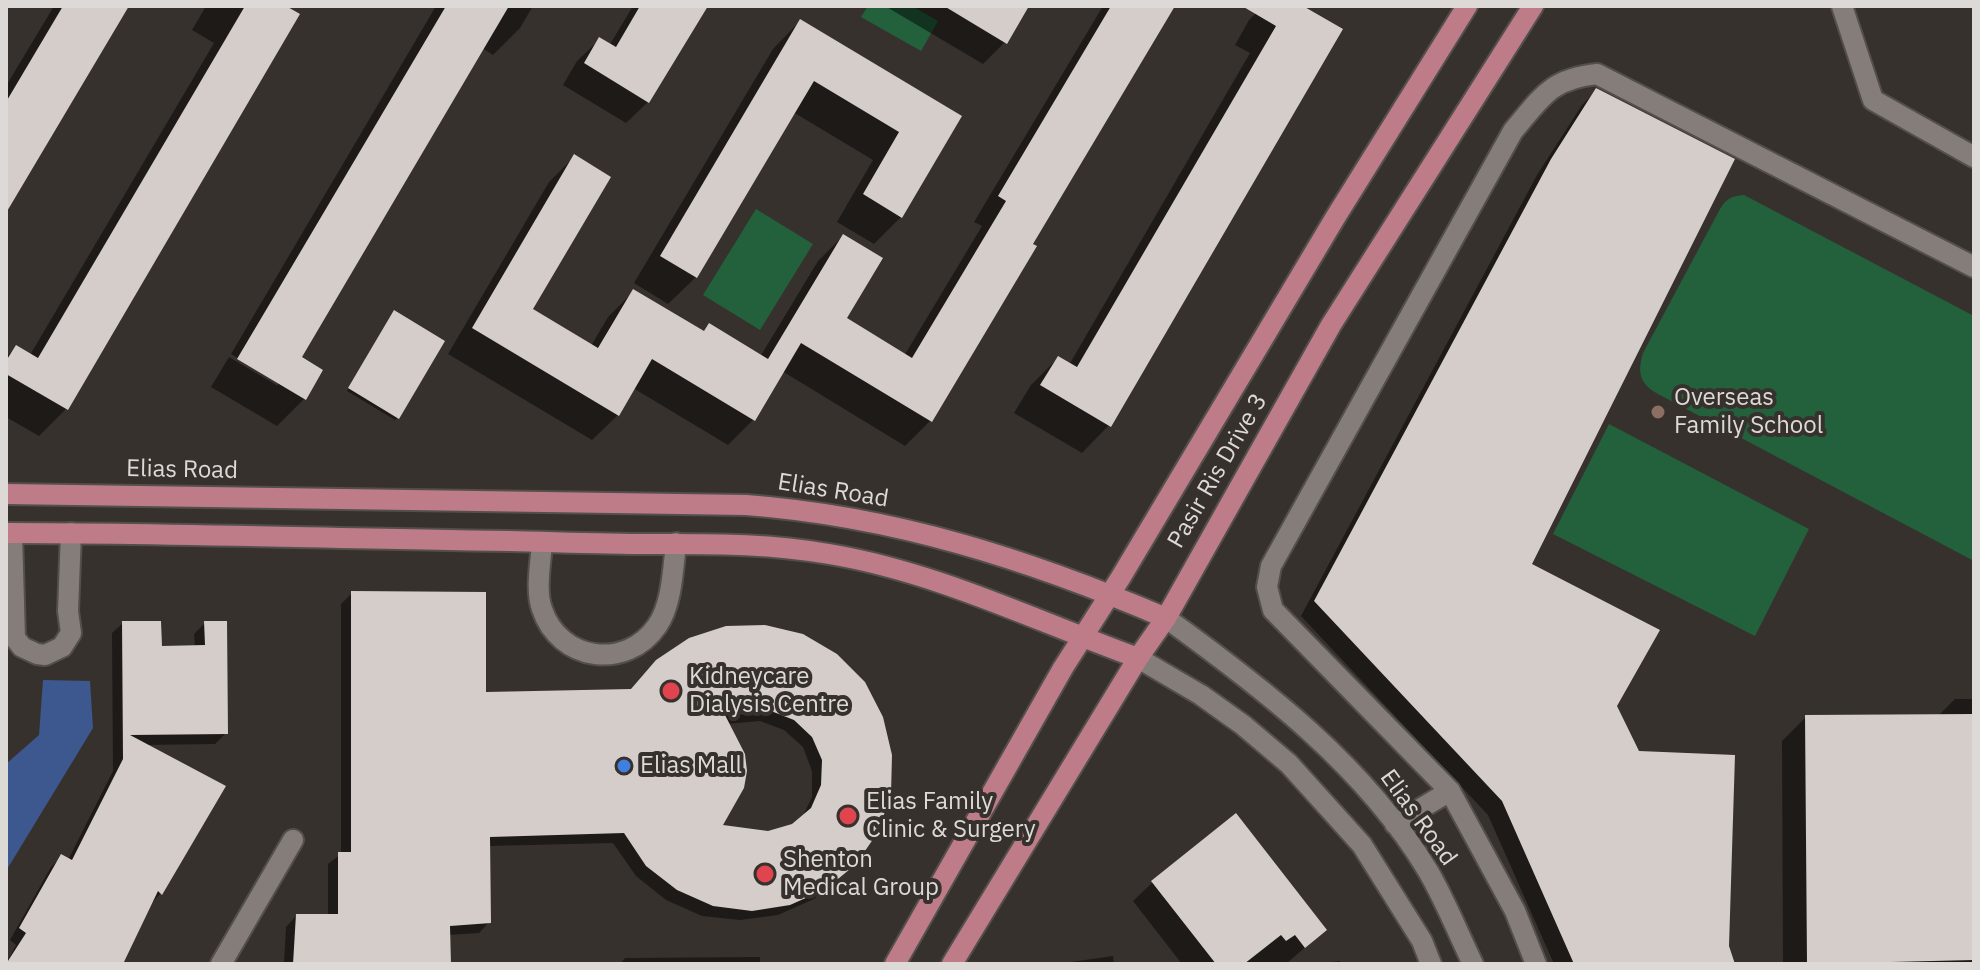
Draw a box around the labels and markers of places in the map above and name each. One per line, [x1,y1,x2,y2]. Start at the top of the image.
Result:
place label: Overseas Family School [1674,384,1823,440]
marker: Overseas Family School [1649,403,1667,421]
place label: Kidneycare Dialysis Centre [689,663,849,719]
marker: Kidneycare Dialysis Centre [660,680,682,702]
place label: Elias Mall [640,752,742,780]
marker: Elias Mall [615,757,633,775]
place label: Elias Family Clinic & Surgery [866,788,1036,844]
marker: Elias Family Clinic & Surgery [837,805,859,827]
place label: Shenton Medical Group [783,846,939,902]
marker: Shenton Medical Group [754,863,776,885]

